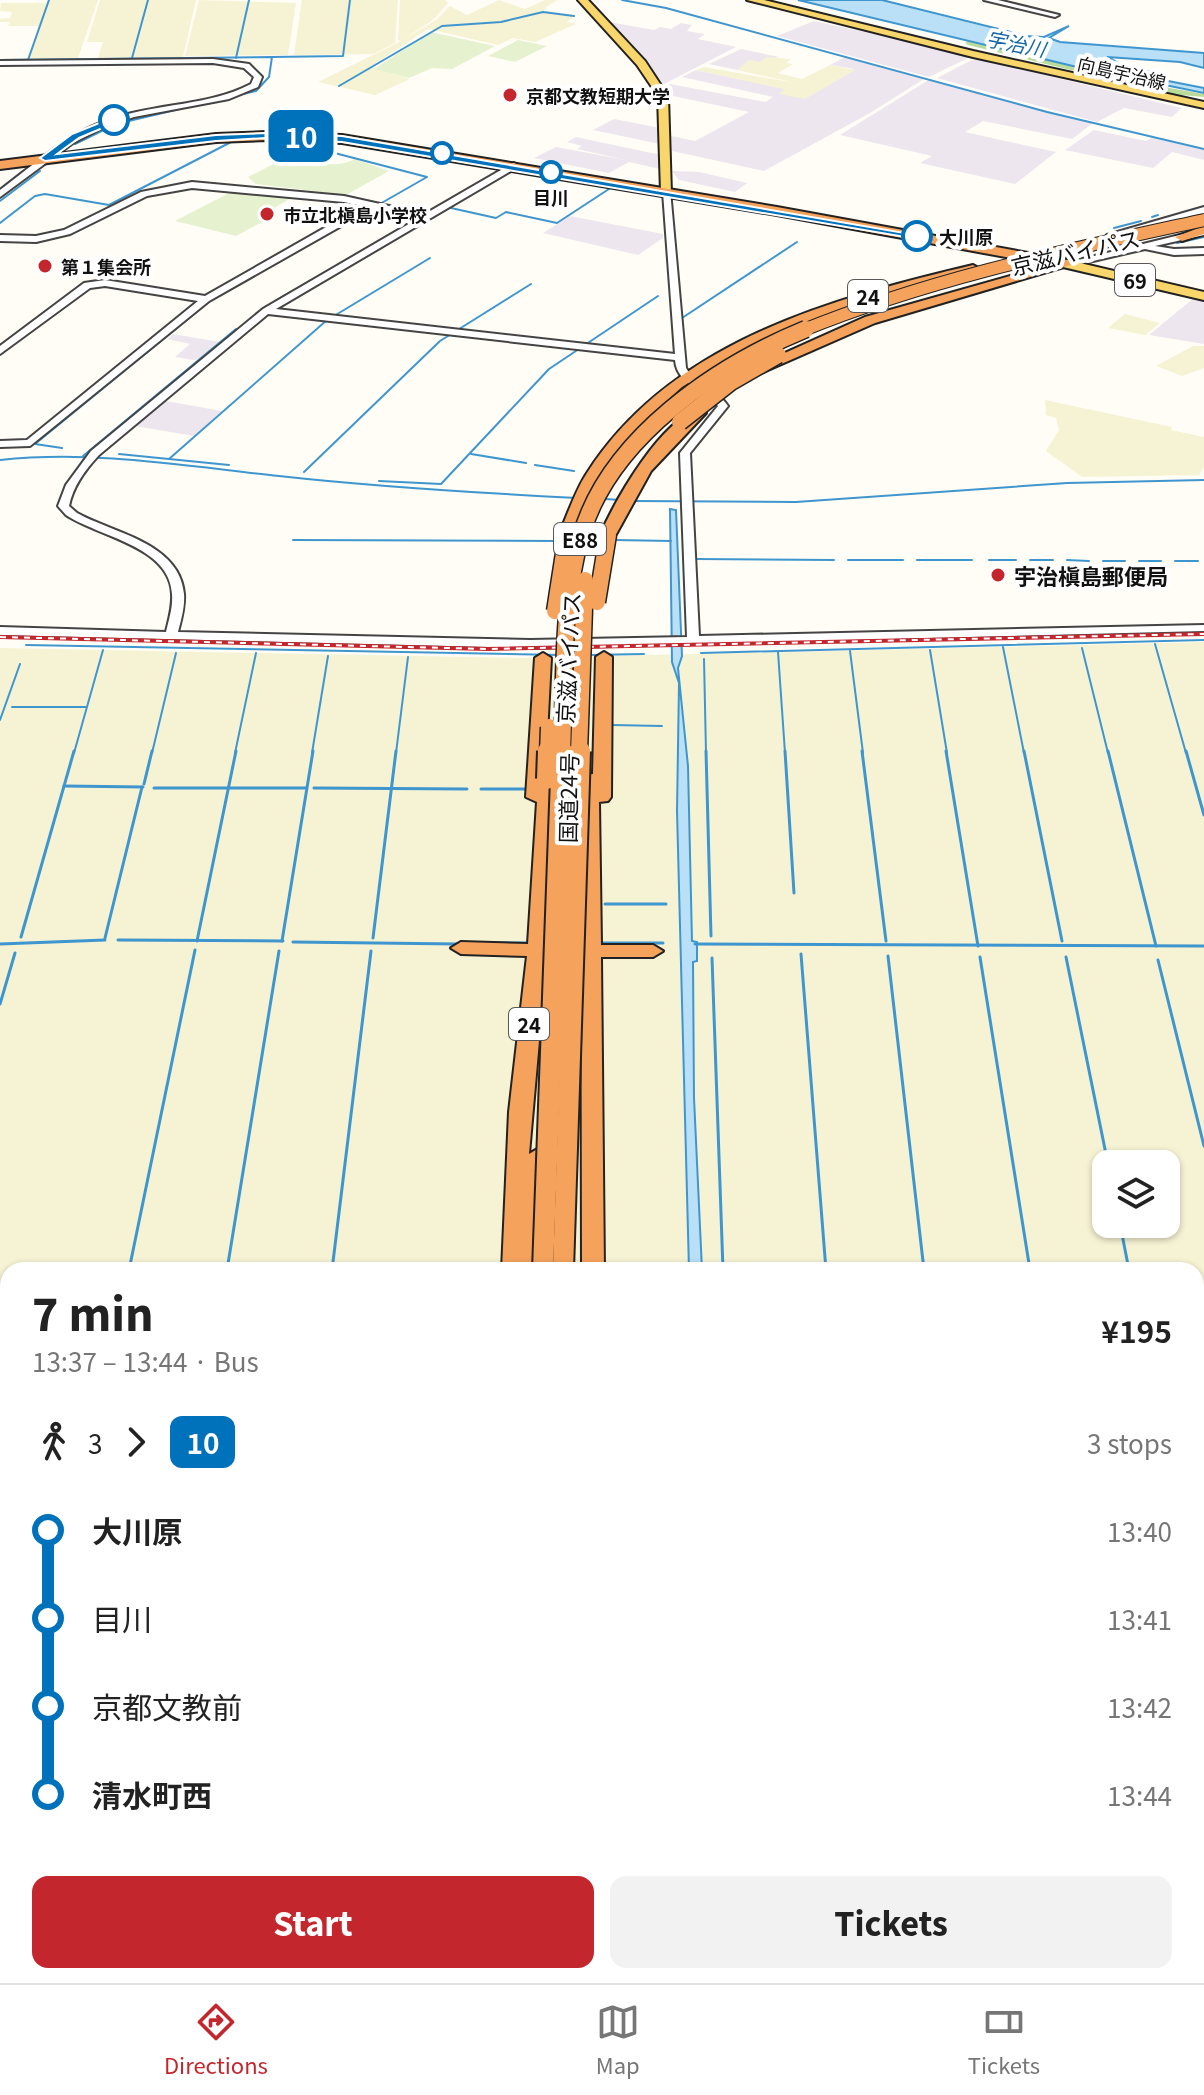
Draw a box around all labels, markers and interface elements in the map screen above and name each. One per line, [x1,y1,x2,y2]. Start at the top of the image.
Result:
water label: 宇治川 [984,23,1050,63]
street label: 向島宇治線 [1075,49,1169,95]
place label: 京都文教短期大学 [526,82,670,108]
marker: 京都文教短期大学 [501,86,519,104]
unlabelled marker [99,105,129,135]
line badge: 10 [265,110,337,162]
text: 10 [284,116,318,156]
unlabelled marker [431,142,453,164]
marker: 目川 [540,161,562,183]
place label: 目川 [533,184,569,210]
place label: 市立北槇島小学校 [283,201,427,227]
marker: 市立北槇島小学校 [258,205,276,223]
marker: 大川原 [902,221,932,251]
street label: 京滋バイパス [1007,221,1143,281]
place label: 大川原 [939,223,993,249]
place label: 第１集会所 [61,253,151,279]
marker: 第１集会所 [36,257,54,275]
road number: 69 [1115,264,1155,296]
road number: 24 [848,280,888,312]
road number: E88 [554,523,606,555]
place label: 宇治槇島郵便局 [1014,559,1168,591]
marker: 宇治槇島郵便局 [989,566,1007,584]
street label: 京滋バイパス [548,591,586,725]
street label: 国道24号 [550,753,584,843]
road number: 24 [509,1008,549,1040]
map controls [1092,1150,1180,1238]
button: layers [1092,1150,1180,1238]
text: 7 min [32,1280,154,1344]
text: ¥195 [1101,1308,1172,1352]
text: 13:37 – 13:44 · Bus [32,1342,259,1379]
icon: walk [32,1420,76,1464]
icon: forward [114,1420,158,1464]
text: 10 [186,1422,219,1462]
text: 3 [88,1424,102,1461]
text: 3 stops [1087,1424,1172,1461]
text: 大川原 [92,1508,182,1552]
text: 13:40 [1107,1512,1172,1549]
text: 目川 [92,1596,152,1640]
text: 13:41 [1107,1600,1172,1637]
text: 京都文教前 [92,1684,242,1728]
text: 13:42 [1107,1688,1172,1725]
text: 清水町西 [92,1772,212,1816]
text: 13:44 [1107,1776,1172,1813]
button: Start [32,1876,594,1968]
button: Tickets [610,1876,1172,1968]
tab: Directions [164,2000,268,2080]
tab: Map [596,2000,640,2080]
tab: Tickets [968,2000,1040,2080]

